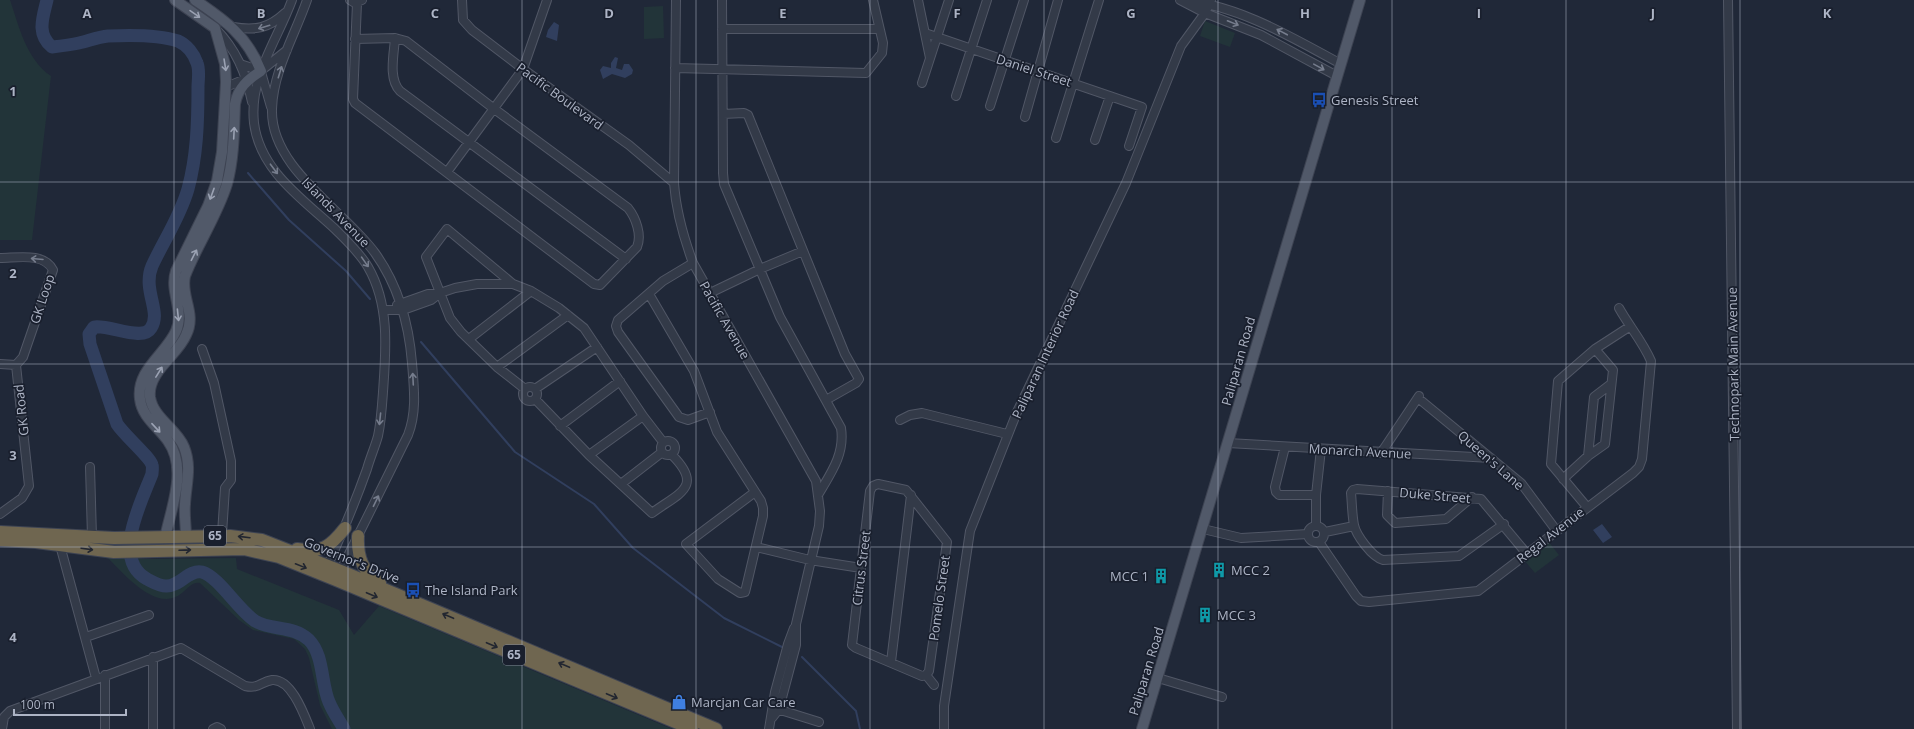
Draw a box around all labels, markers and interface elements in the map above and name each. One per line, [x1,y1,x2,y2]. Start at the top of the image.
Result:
text: A [83,4,92,22]
text: B [257,4,266,22]
text: C [431,4,439,22]
text: D [604,4,614,22]
text: E [779,4,787,22]
text: F [953,4,961,22]
text: G [1126,4,1136,22]
text: H [1300,4,1310,22]
text: I [1477,4,1481,22]
text: J [1650,4,1655,22]
text: K [1823,4,1832,22]
one-way arrow [189,10,200,18]
one-way arrow [1226,20,1238,28]
one-way arrow [257,24,270,31]
one-way arrow [1276,28,1288,36]
street label: Daniel Street [994,49,1074,91]
street label: Pacific Boulevard [513,58,607,134]
one-way arrow [221,59,229,72]
one-way arrow [1313,63,1325,71]
one-way arrow [277,65,284,78]
text: 1 [9,82,17,100]
bus stop icon: Genesis Street [1310,91,1328,109]
place label: Genesis Street [1331,91,1419,109]
one-way arrow [230,127,237,140]
one-way arrow [270,164,278,175]
street label: Islands Avenue [298,173,374,251]
one-way arrow [208,188,216,200]
one-way arrow [191,250,198,262]
one-way arrow [31,256,44,263]
one-way arrow [361,256,369,267]
text: 2 [9,264,17,282]
street label: GK Loop [26,272,58,326]
street label: Pacific Avenue [695,278,755,362]
street label: Paliparan Interior Road [1007,287,1083,421]
street label: Technopark Main Avenue [1723,287,1743,441]
one-way arrow [175,308,182,321]
street label: Paliparan Road [1217,314,1259,408]
one-way arrow [155,367,163,378]
one-way arrow [410,373,417,386]
street label: GK Road [9,383,33,437]
one-way arrow [376,412,384,425]
one-way arrow [152,423,161,433]
street label: Queen's Lane [1454,426,1528,494]
street label: Monarch Avenue [1308,439,1412,463]
text: 3 [9,446,17,464]
street label: Duke Street [1399,483,1472,507]
one-way arrow [373,495,380,507]
street label: Regal Avenue [1512,503,1588,567]
road number: 65 [204,526,226,546]
street label: Citrus Street [847,529,875,606]
one-way arrow [238,533,251,541]
street label: Governor's Drive [301,533,403,587]
one-way arrow [80,545,93,552]
one-way arrow [178,546,191,554]
street label: Pomelo Street [924,554,954,642]
building icon: MCC 2 [1210,561,1228,579]
place label: MCC 2 [1231,561,1270,579]
one-way arrow [295,563,307,570]
place label: MCC 1 [1110,567,1149,585]
building icon: MCC 1 [1152,567,1170,585]
bus stop icon: The Island Park [404,581,422,599]
place label: The Island Park [425,581,518,599]
one-way arrow [366,592,378,600]
building icon: MCC 3 [1196,606,1214,624]
place label: MCC 3 [1217,606,1256,624]
one-way arrow [442,612,454,619]
street label: Paliparan Road [1124,625,1168,717]
text: 4 [9,628,17,646]
one-way arrow [486,642,498,650]
road number: 65 [503,645,525,665]
one-way arrow [559,661,571,668]
scale bar [14,691,126,717]
one-way arrow [606,692,618,700]
shop icon: Marcjan Car Care [670,693,688,711]
place label: Marcjan Car Care [691,693,795,711]
text: 100 m [20,696,55,713]

